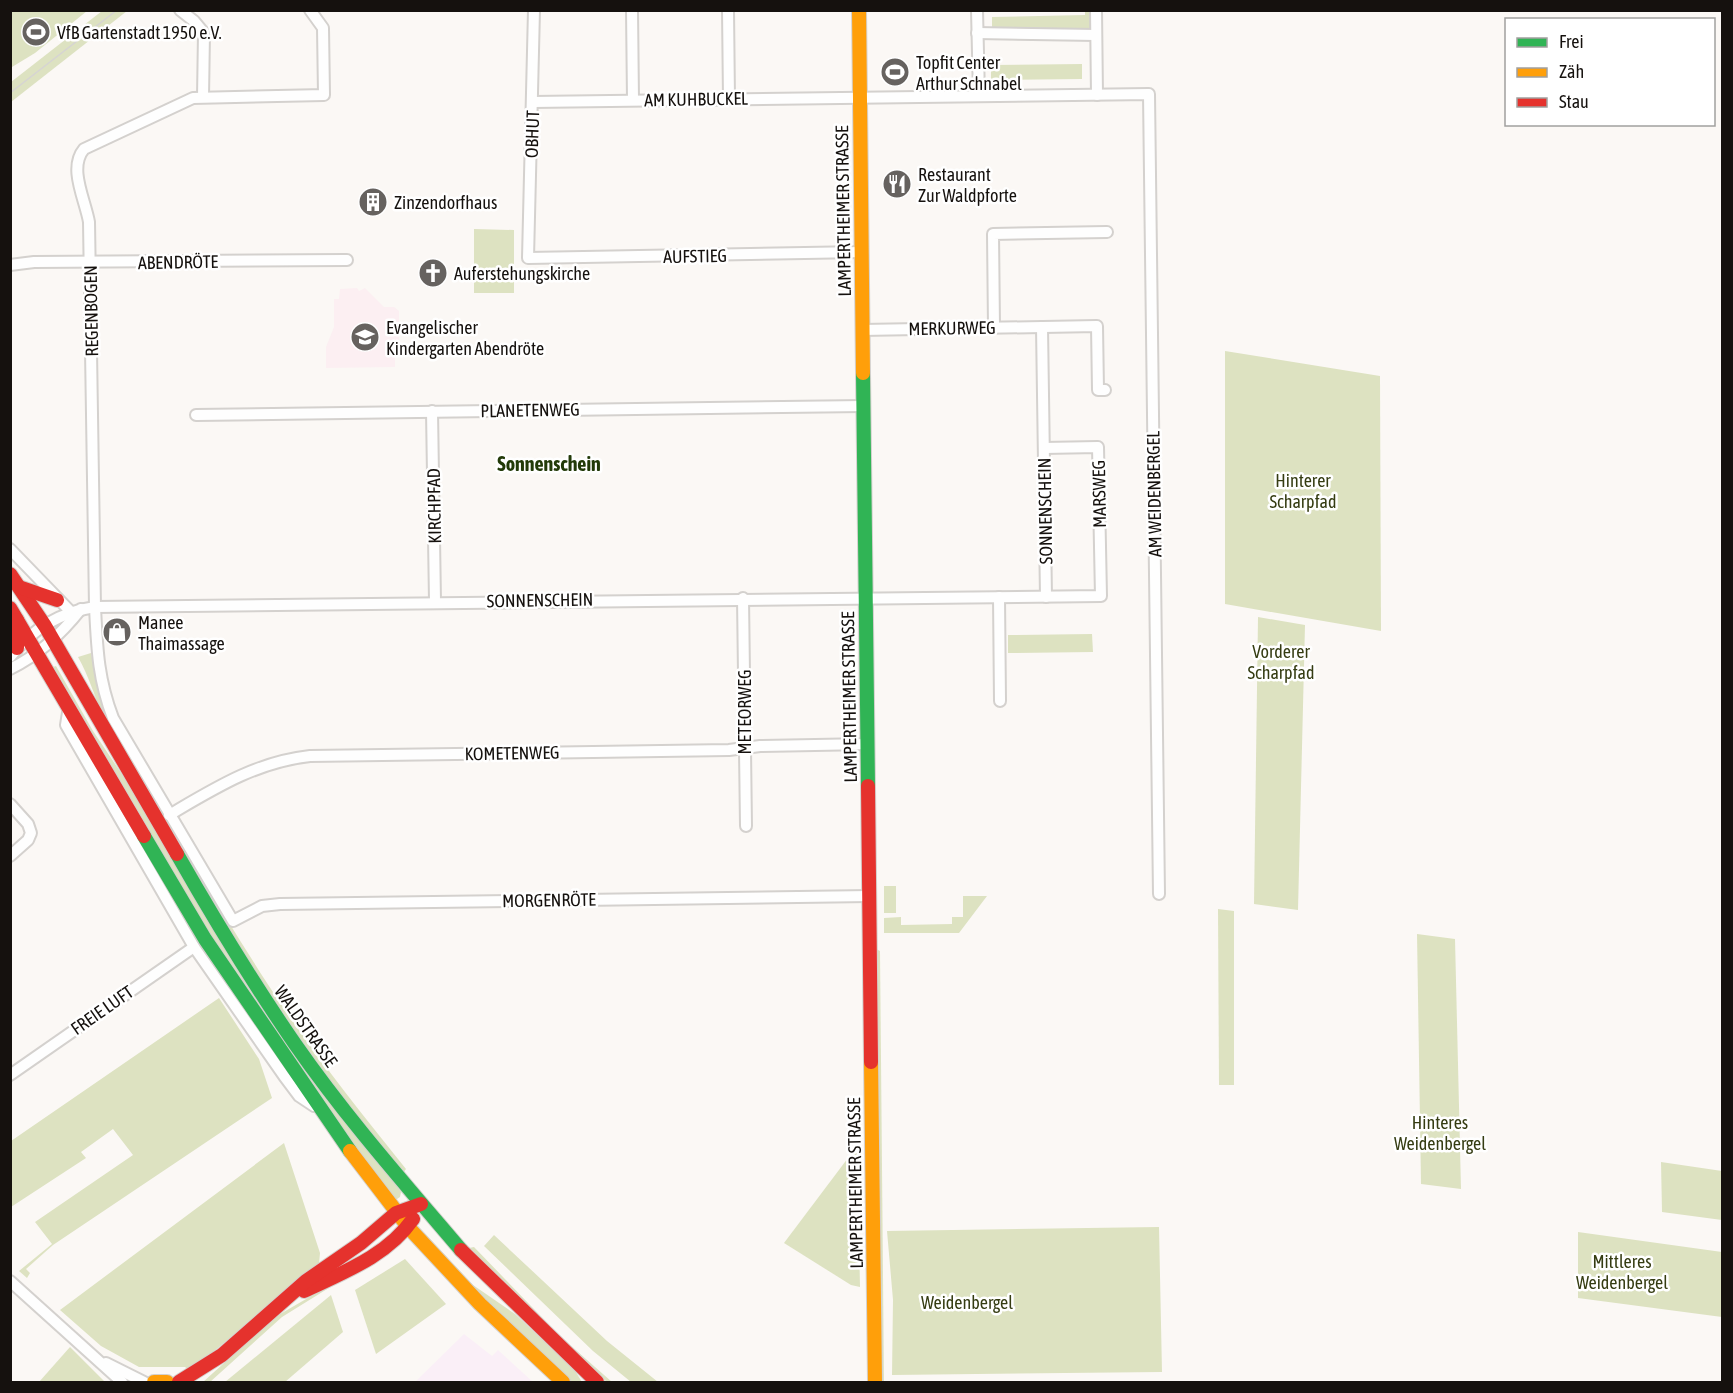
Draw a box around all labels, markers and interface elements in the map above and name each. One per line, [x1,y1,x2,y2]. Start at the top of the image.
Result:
sports icon: VfB Gartenstadt 1950 e.V. [20,16,52,48]
legend [1505,18,1715,126]
place label: VfB Gartenstadt 1950 e.V. [57,22,222,43]
text: Frei [1559,31,1584,52]
place label: Topfit Center Arthur Schnabel [916,52,1022,94]
sports icon: Topfit Center Arthur Schnabel [879,56,911,88]
text: Zäh [1559,61,1584,82]
street label: AM KUHBUCKEL [644,88,748,110]
text: Stau [1559,91,1589,112]
street label: OBHUT [521,110,543,158]
street label: LAMPERTHEIMER STRASSE [831,125,855,297]
place label: Restaurant Zur Waldpforte [918,164,1017,206]
restaurant icon: Restaurant Zur Waldpforte [881,168,913,200]
building icon: Zinzendorfhaus [357,186,389,218]
place label: Zinzendorfhaus [394,192,497,213]
street label: AUFSTIEG [663,245,727,267]
street label: ABENDRÖTE [138,251,219,273]
church icon: Auferstehungskirche [417,257,449,289]
place label: Auferstehungskirche [454,263,590,284]
street label: REGENBOGEN [80,265,102,357]
place label: Evangelischer Kindergarten Abendröte [386,317,544,359]
street label: MERKURWEG [908,317,996,339]
school or university icon: Evangelischer Kindergarten Abendröte [349,321,381,353]
street label: PLANETENWEG [480,399,580,421]
street label: AM WEIDENBERGEL [1142,431,1166,557]
district label: Sonnenschein [497,452,601,475]
street label: SONNENSCHEIN [1034,458,1056,564]
street label: MARSWEG [1088,460,1110,528]
street label: KIRCHPFAD [423,468,445,544]
park label: Hinterer Scharpfad [1269,470,1337,512]
street label: SONNENSCHEIN [487,589,593,611]
street label: LAMPERTHEIMER STRASSE [837,611,861,783]
place label: Manee Thaimassage [138,612,225,654]
shop icon: Manee Thaimassage [101,616,133,648]
park label: Vorderer Scharpfad [1247,641,1315,683]
street label: METEORWEG [734,670,755,754]
street label: KOMETENWEG [464,742,560,764]
street label: MORGENRÖTE [502,889,596,911]
street label: FREIE LUFT [67,981,137,1039]
street label: WALDSTRASSE [270,981,342,1071]
street label: LAMPERTHEIMER STRASSE [843,1097,867,1269]
park label: Hinteres Weidenbergel [1394,1112,1486,1154]
park label: Mittleres Weidenbergel [1576,1251,1668,1293]
park label: Weidenbergel [921,1292,1013,1313]

